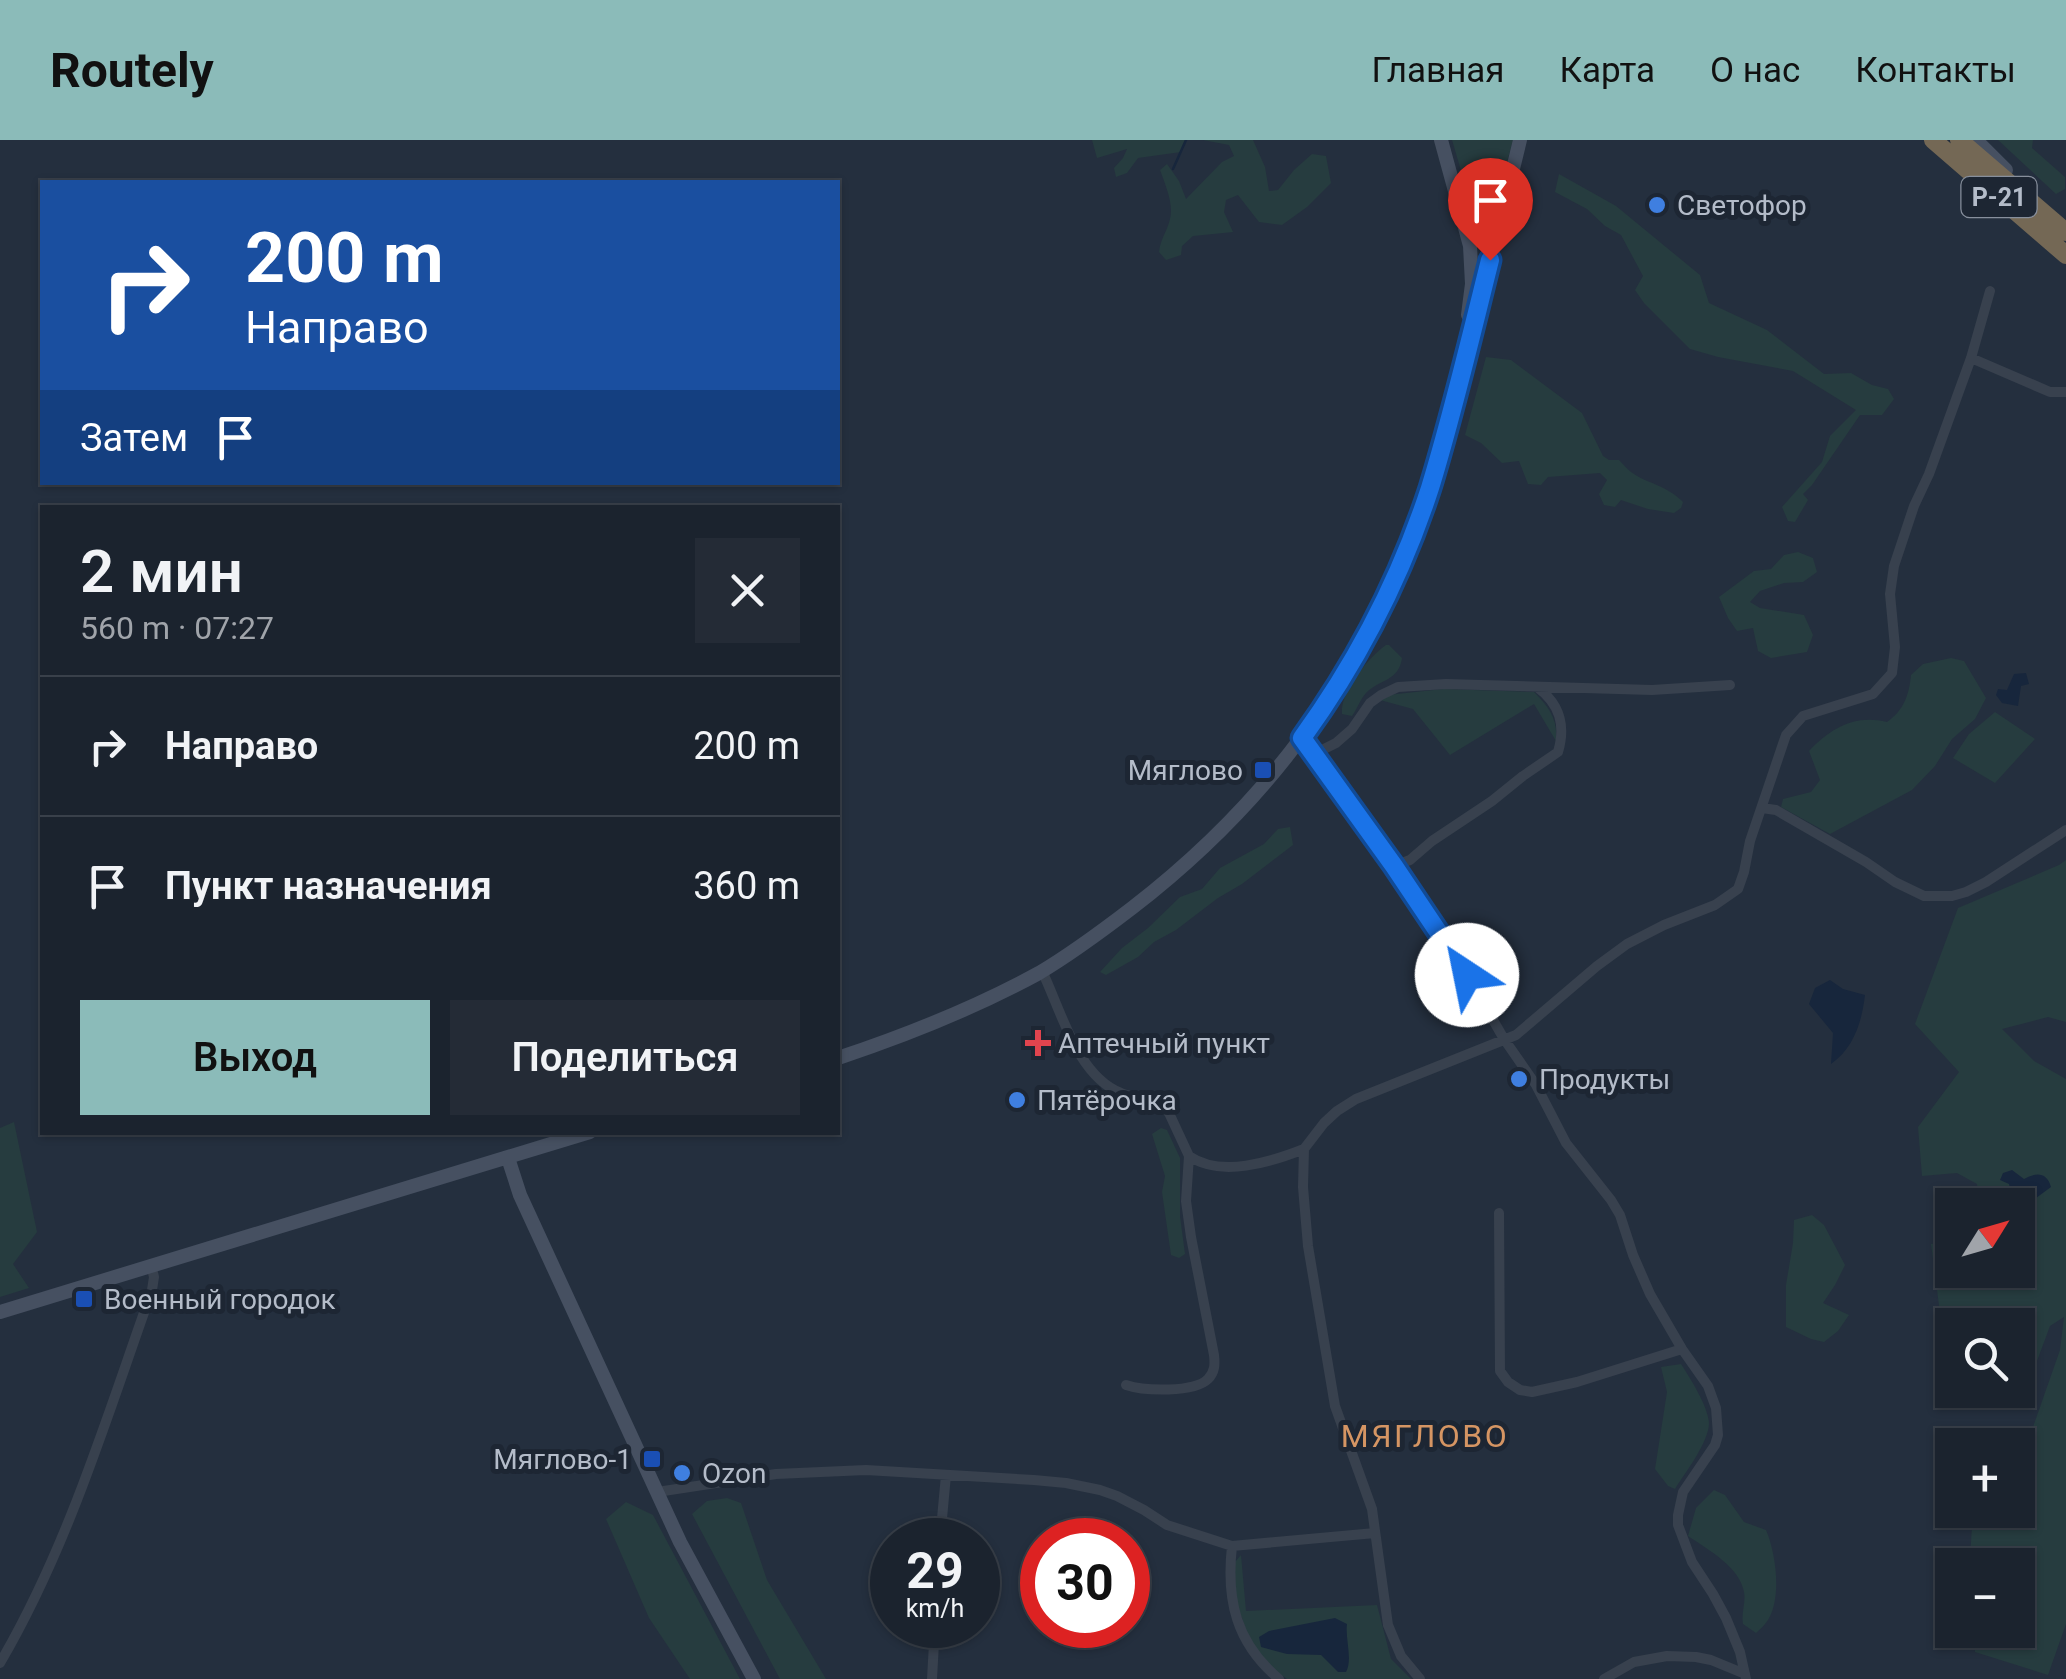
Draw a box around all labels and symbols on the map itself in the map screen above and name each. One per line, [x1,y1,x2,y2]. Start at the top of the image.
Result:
pin [1448,158,1533,261]
road number: Р-21 [1962,177,2036,217]
place label: Светофор [1677,189,1807,222]
marker: Светофор [1646,194,1668,216]
place label: Мяглово [1128,754,1243,787]
marker: Мяглово [1252,759,1274,781]
position arrow [1415,923,1519,1027]
place label: Аптечный пункт [1058,1027,1270,1060]
marker: Аптечный пункт [1027,1032,1049,1054]
place label: Продукты [1539,1063,1670,1096]
marker: Продукты [1508,1068,1530,1090]
place label: Пятёрочка [1037,1084,1177,1117]
marker: Пятёрочка [1006,1089,1028,1111]
north arrow [1935,1188,2035,1288]
place label: Военный городок [104,1283,336,1316]
marker: Военный городок [73,1288,95,1310]
district label: МЯГЛОВО [1341,1417,1509,1455]
place label: Мяглово-1 [493,1443,632,1476]
marker: Мяглово-1 [641,1448,663,1470]
place label: Ozon [702,1457,766,1490]
marker: Ozon [671,1462,693,1484]
speed limit sign: 30 [1020,1518,1150,1648]

